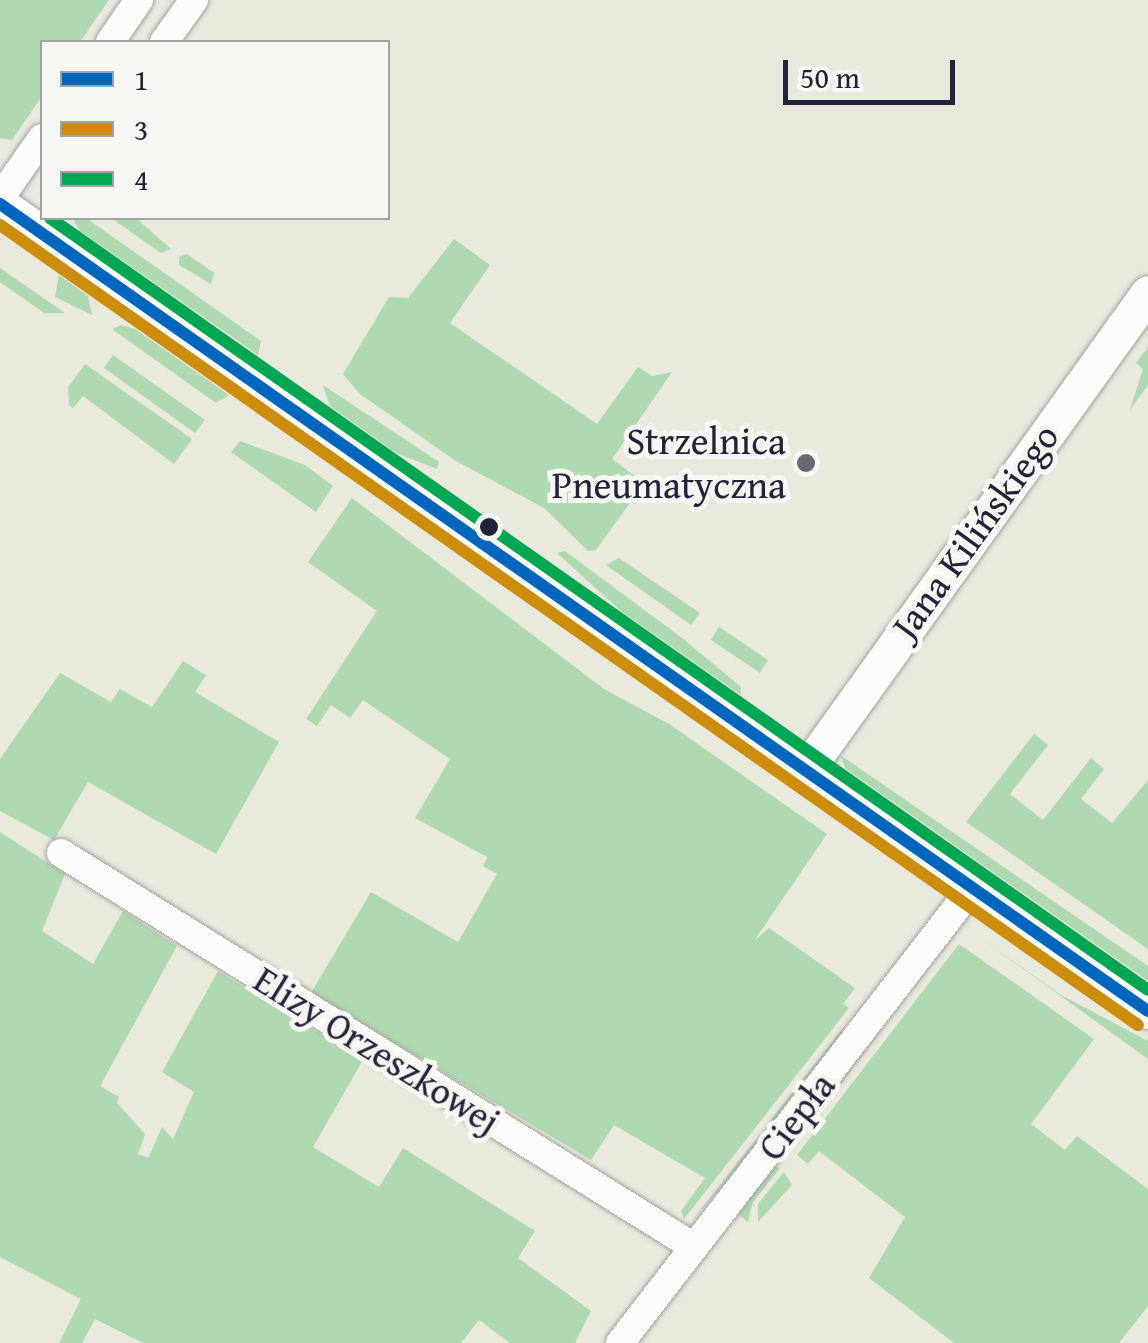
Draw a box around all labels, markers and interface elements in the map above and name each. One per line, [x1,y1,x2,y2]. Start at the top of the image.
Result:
legend [40,40,390,220]
scale bar [788,40,960,102]
text: 50 m [800,55,860,99]
text: 1 [134,57,148,101]
text: 3 [134,107,148,151]
text: 4 [134,157,148,201]
street label: Jana Kilińskiego [882,415,1068,647]
place label: Strzelnica Pneumatyczna [552,418,786,508]
marker: Strzelnica Pneumatyczna [795,452,817,474]
unlabelled marker [479,517,499,537]
street label: Elizy Orzeszkowej [246,956,508,1144]
street label: Ciepła [748,1063,844,1169]

